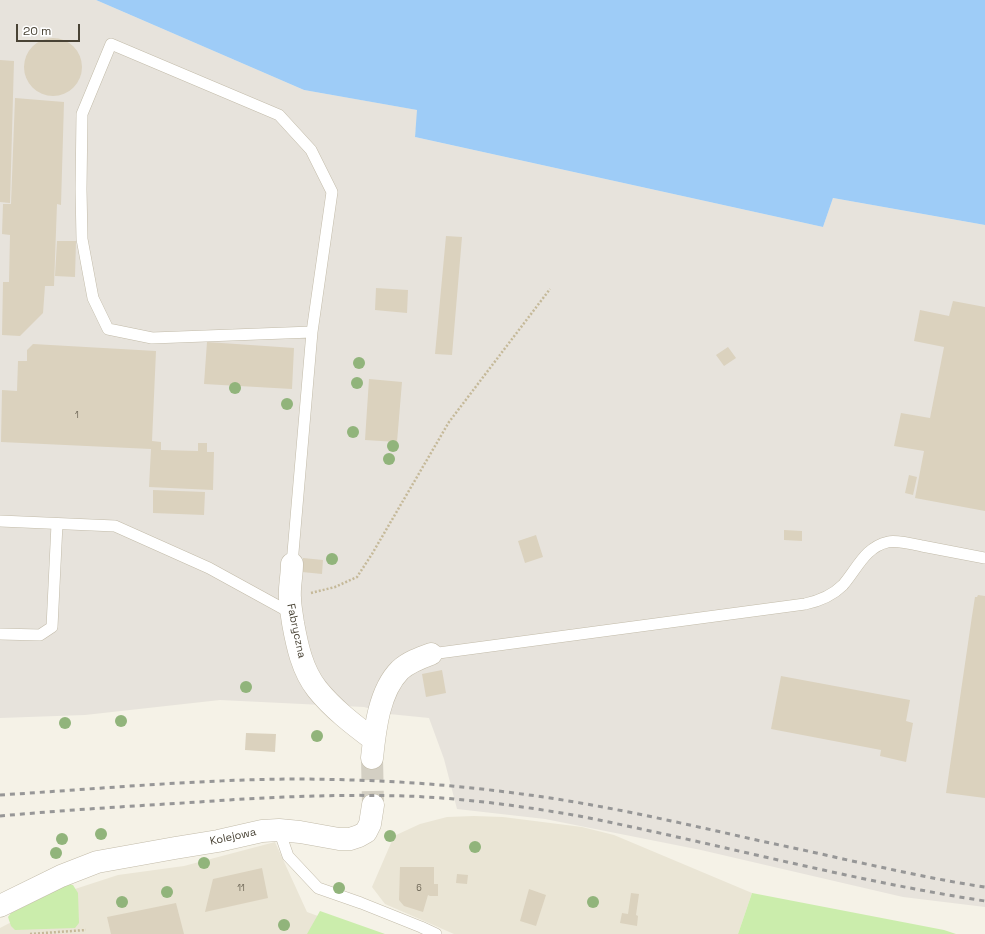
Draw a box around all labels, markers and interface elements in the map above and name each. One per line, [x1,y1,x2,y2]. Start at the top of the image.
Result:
scale bar [18,16,82,42]
text: 20 m [23,23,51,39]
house number: 1 [75,411,79,421]
street label: Fabryczna [284,603,308,659]
street label: Kolejowa [209,826,257,848]
house number: 11 [237,884,245,894]
house number: 6 [416,884,422,894]

